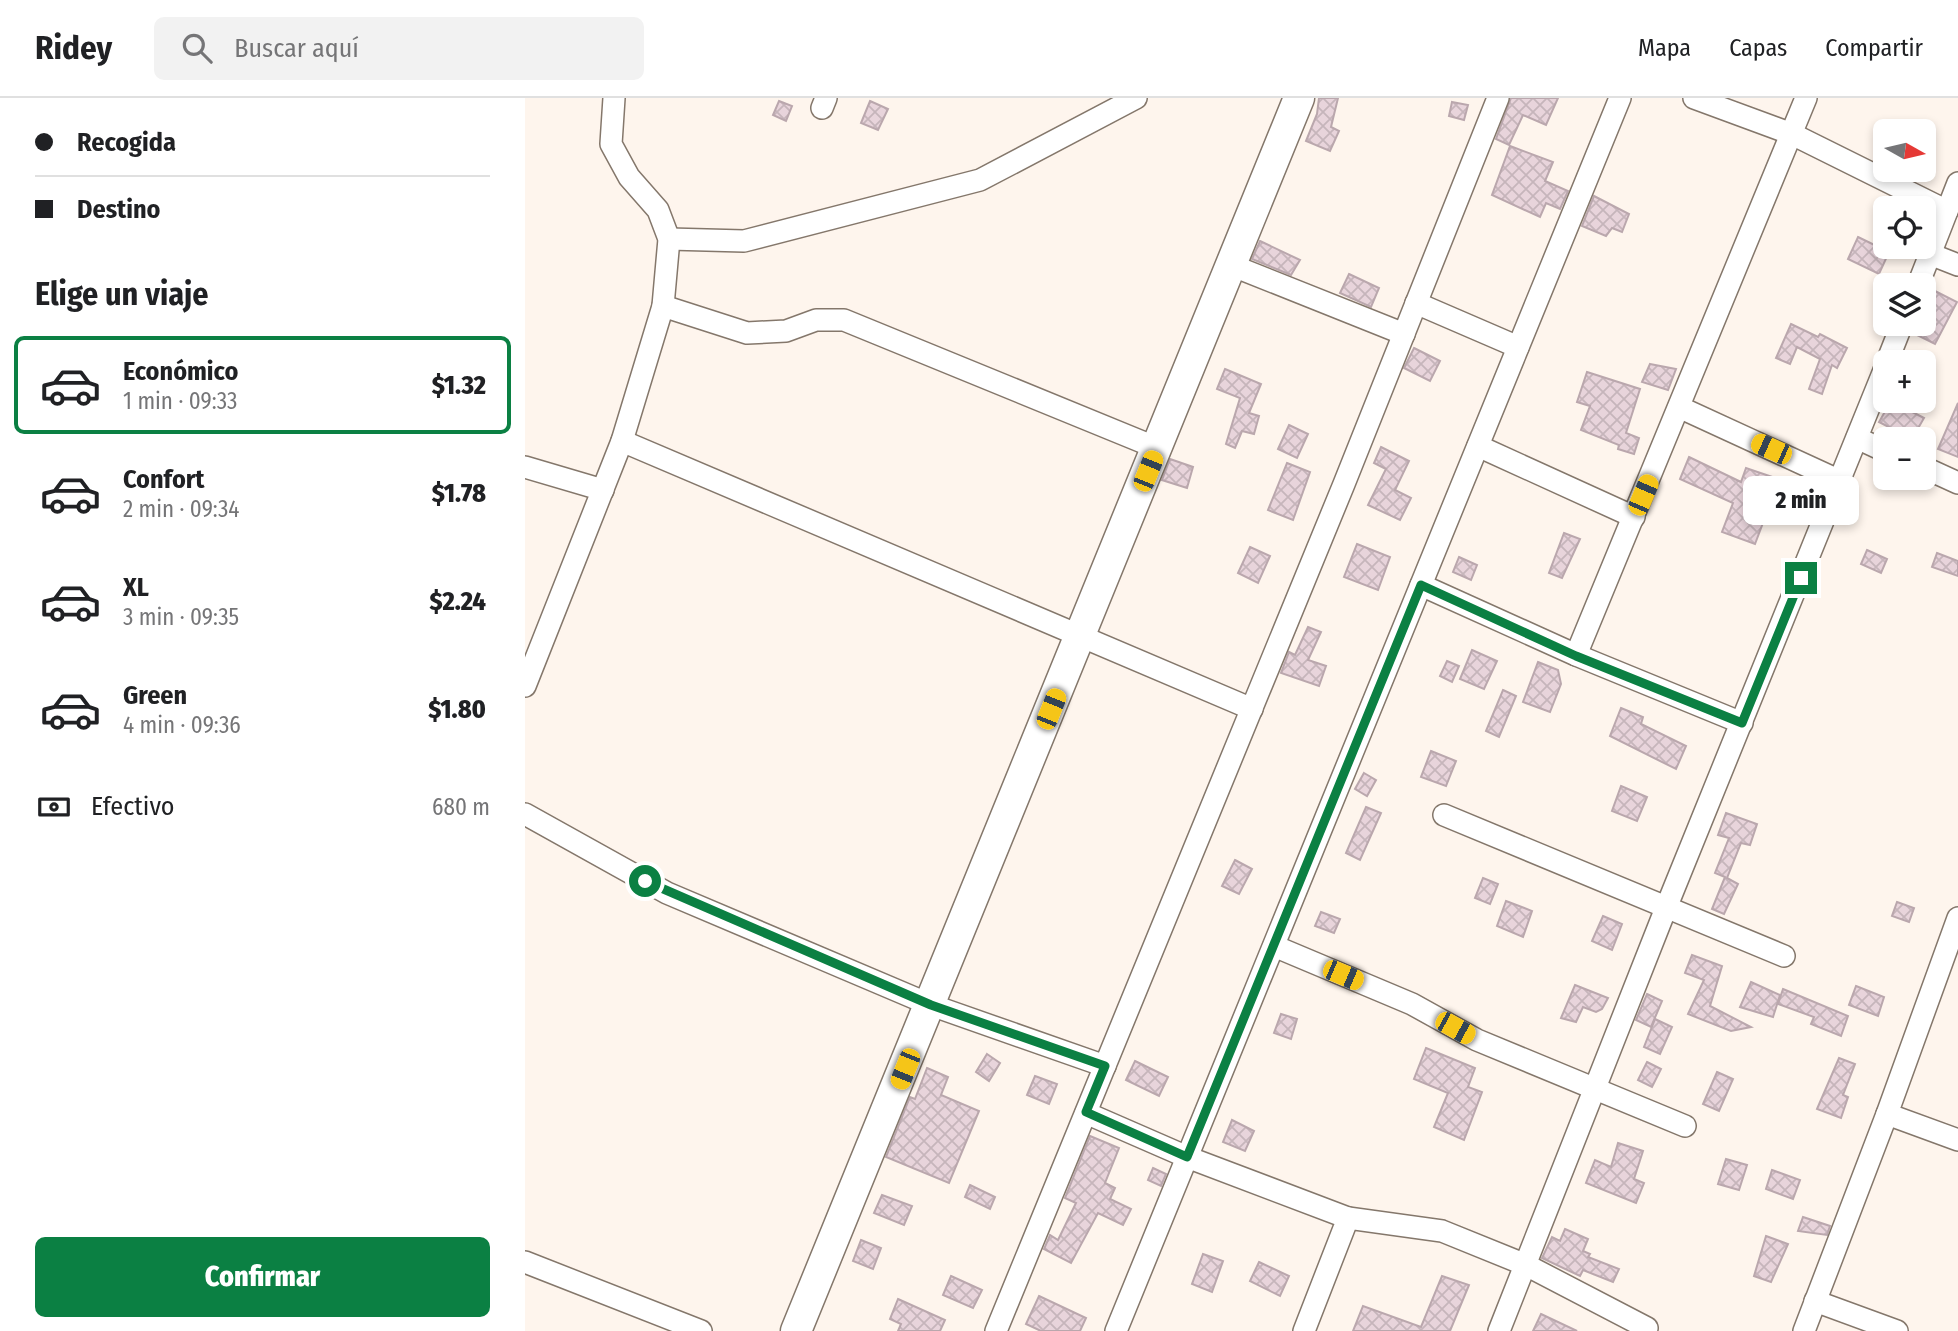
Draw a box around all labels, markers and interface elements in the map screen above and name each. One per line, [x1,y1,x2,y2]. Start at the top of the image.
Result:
search box [154,17,644,80]
text: Ridey [35,28,112,68]
icon: search [178,29,216,67]
text: Buscar aquí [234,33,359,64]
text: Mapa [1638,34,1691,62]
text: Capas [1729,34,1787,62]
text: Compartir [1825,34,1923,62]
north arrow [1873,119,1935,182]
map controls [1873,119,1936,490]
text: Recogida [77,127,176,158]
text: Destino [77,194,160,225]
button: locate [1873,196,1936,259]
button: layers [1873,273,1936,336]
text: Elige un viaje [35,275,208,313]
button: + [1873,350,1936,413]
icon: car [39,354,102,417]
text: Económico [123,356,238,387]
text: $1.32 [432,370,486,401]
text: 1 min · 09:33 [123,387,237,415]
button: − [1873,427,1936,490]
car [1748,431,1795,467]
car [1131,448,1166,494]
icon: car [39,462,102,525]
text: Confort [123,464,204,495]
car [1626,472,1661,518]
callout: 2 min [1743,476,1859,526]
text: $1.78 [432,478,486,509]
text: 2 min [1776,486,1826,514]
text: 2 min · 09:34 [123,495,239,523]
route end [1785,562,1817,594]
icon: car [39,570,102,633]
text: XL [123,572,149,603]
text: $2.24 [430,586,486,617]
text: 3 min · 09:35 [123,603,239,631]
icon: car [39,678,102,741]
text: Green [123,680,187,711]
car [1034,686,1069,732]
text: $1.80 [428,694,486,725]
text: 4 min · 09:36 [123,711,241,739]
icon: cash [35,788,73,826]
text: Efectivo [91,791,175,822]
text: 680 m [432,793,490,821]
route start [629,865,661,897]
car [1320,957,1367,993]
car [1432,1009,1479,1047]
car [888,1046,923,1092]
button: Confirmar [35,1237,490,1317]

